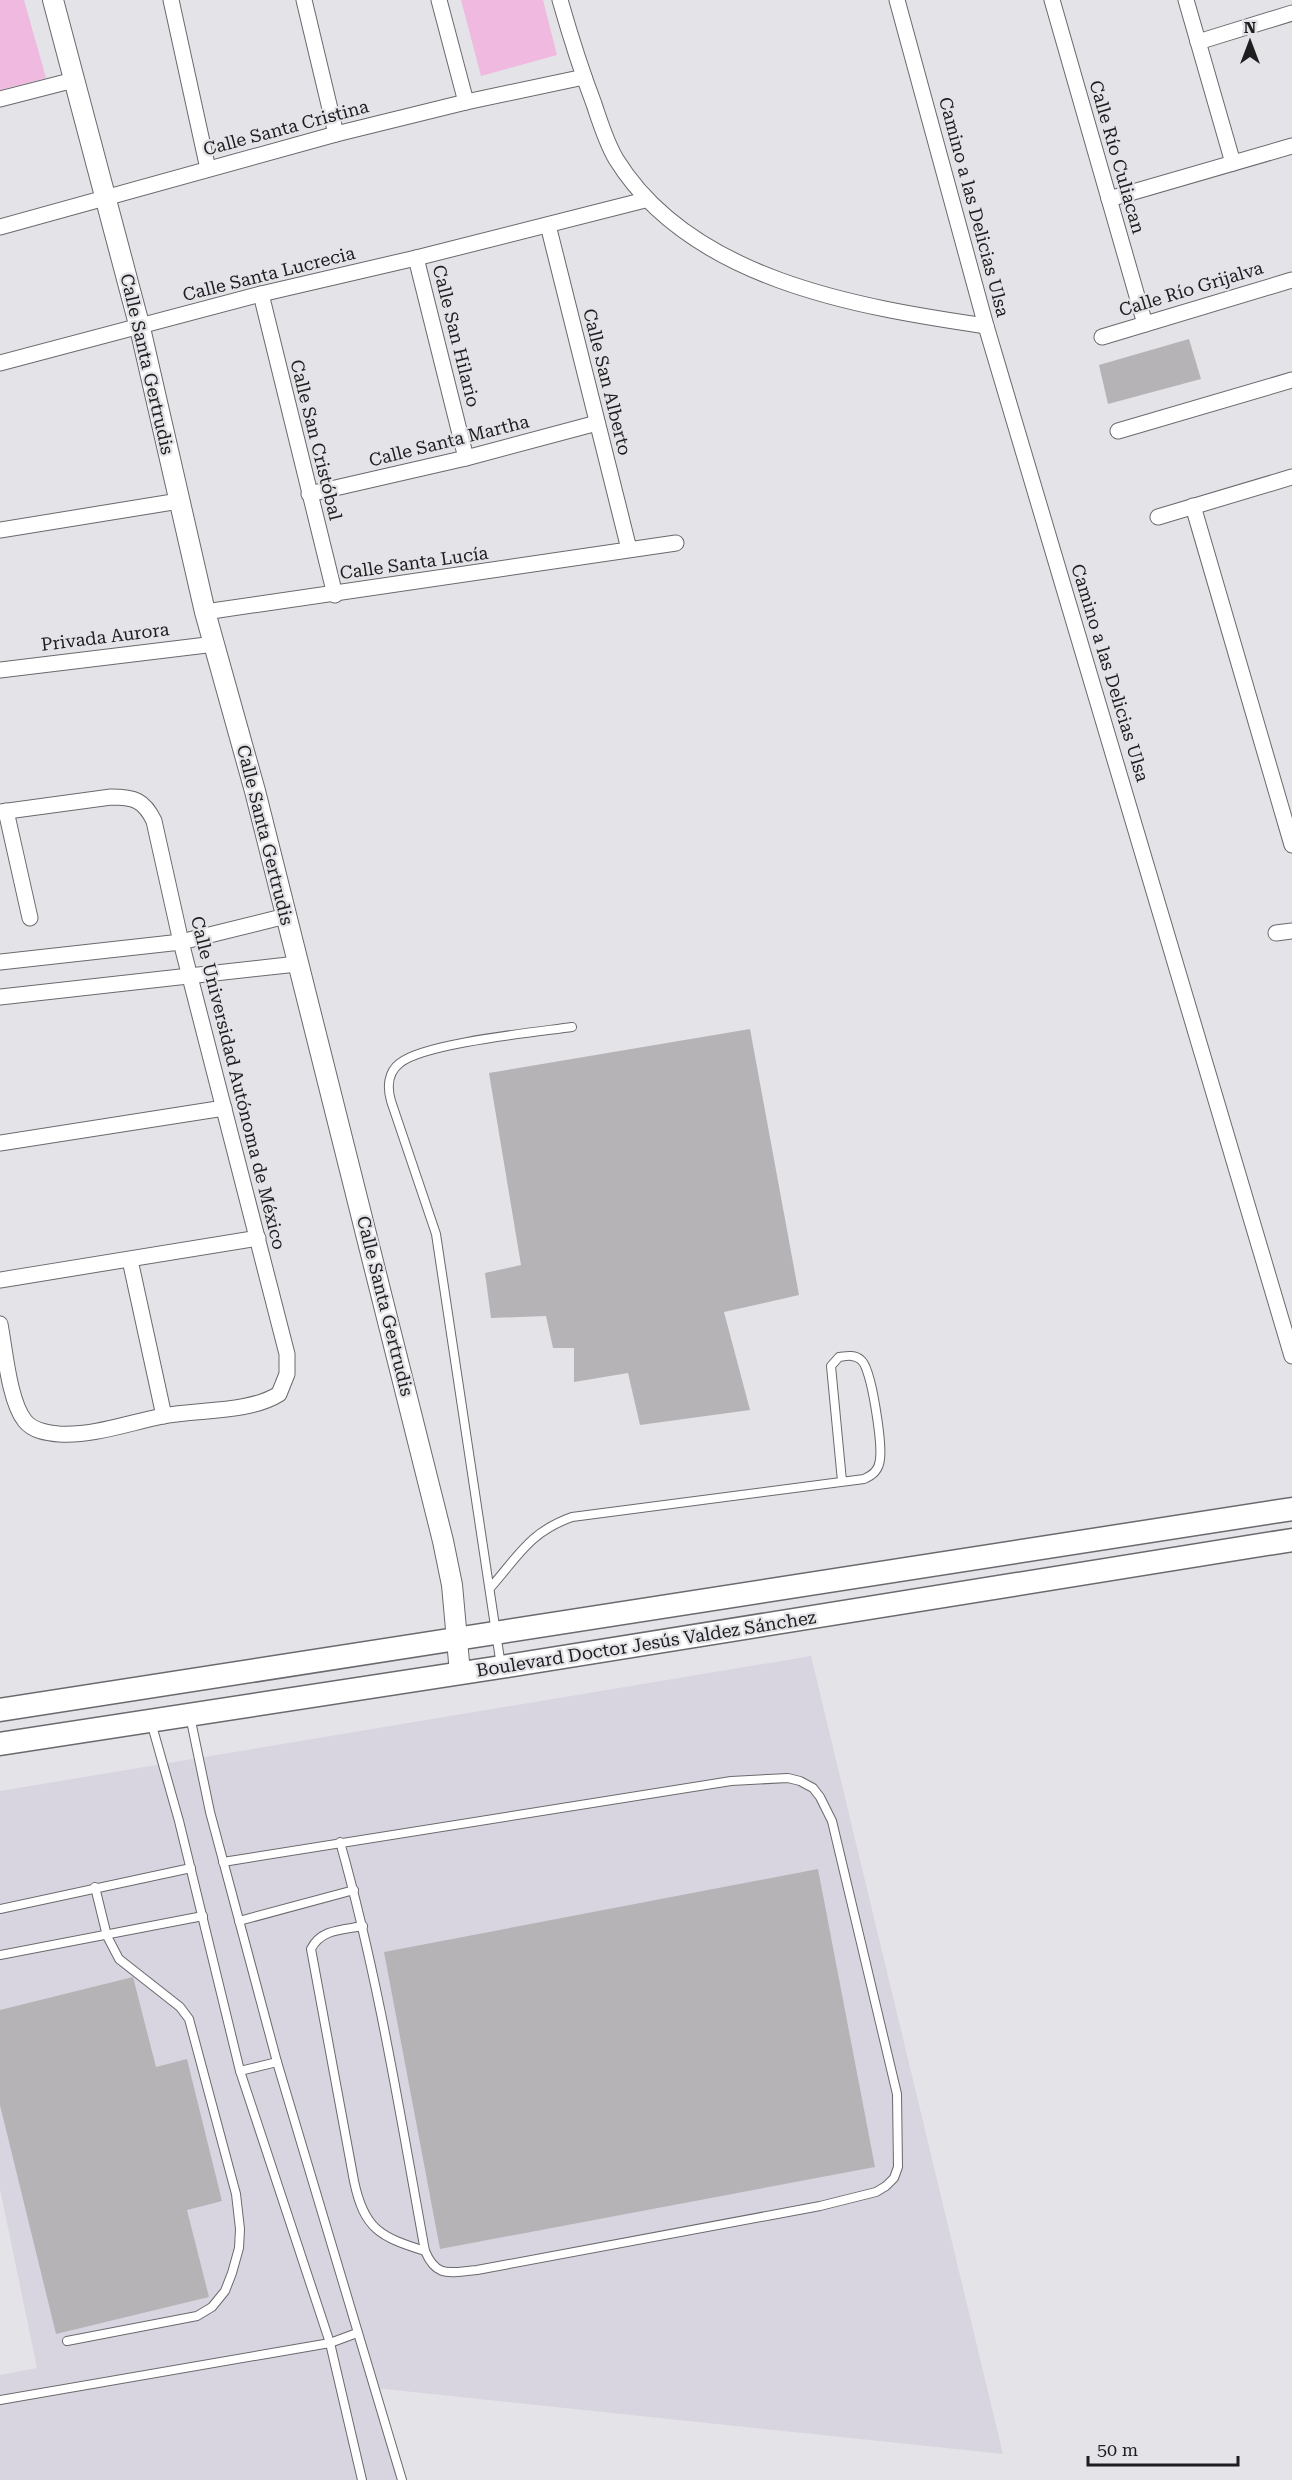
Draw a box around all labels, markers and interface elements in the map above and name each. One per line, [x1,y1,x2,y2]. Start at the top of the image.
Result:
north arrow [1220,12,1280,72]
text: N [1244,18,1256,37]
street label: Calle Río Culiacan [1086,78,1150,236]
street label: Calle Santa Cristina [201,95,371,160]
street label: Camino a las Delicias Ulsa [935,95,1014,319]
street label: Calle Santa Lucrecia [180,242,358,305]
street label: Calle Río Grijalva [1116,257,1266,320]
street label: Calle San Hilario [429,263,484,409]
street label: Calle Santa Gertrudis [116,271,179,456]
street label: Calle San Alberto [579,306,636,457]
street label: Calle San Cristóbal [286,358,347,523]
street label: Calle Santa Martha [367,410,531,471]
street label: Calle Santa Lucía [338,542,490,583]
street label: Camino a las Delicias Ulsa [1067,561,1154,785]
street label: Privada Aurora [40,618,171,655]
street label: Calle Santa Gertrudis [233,743,298,927]
street label: Calle Universidad Autónoma de México [187,914,290,1252]
street label: Calle Santa Gertrudis [353,1214,418,1398]
street label: Boulevard Doctor Jesús Valdez Sánchez [475,1606,818,1681]
scale bar [1088,2429,1238,2467]
text: 50 m [1097,2439,1138,2460]

